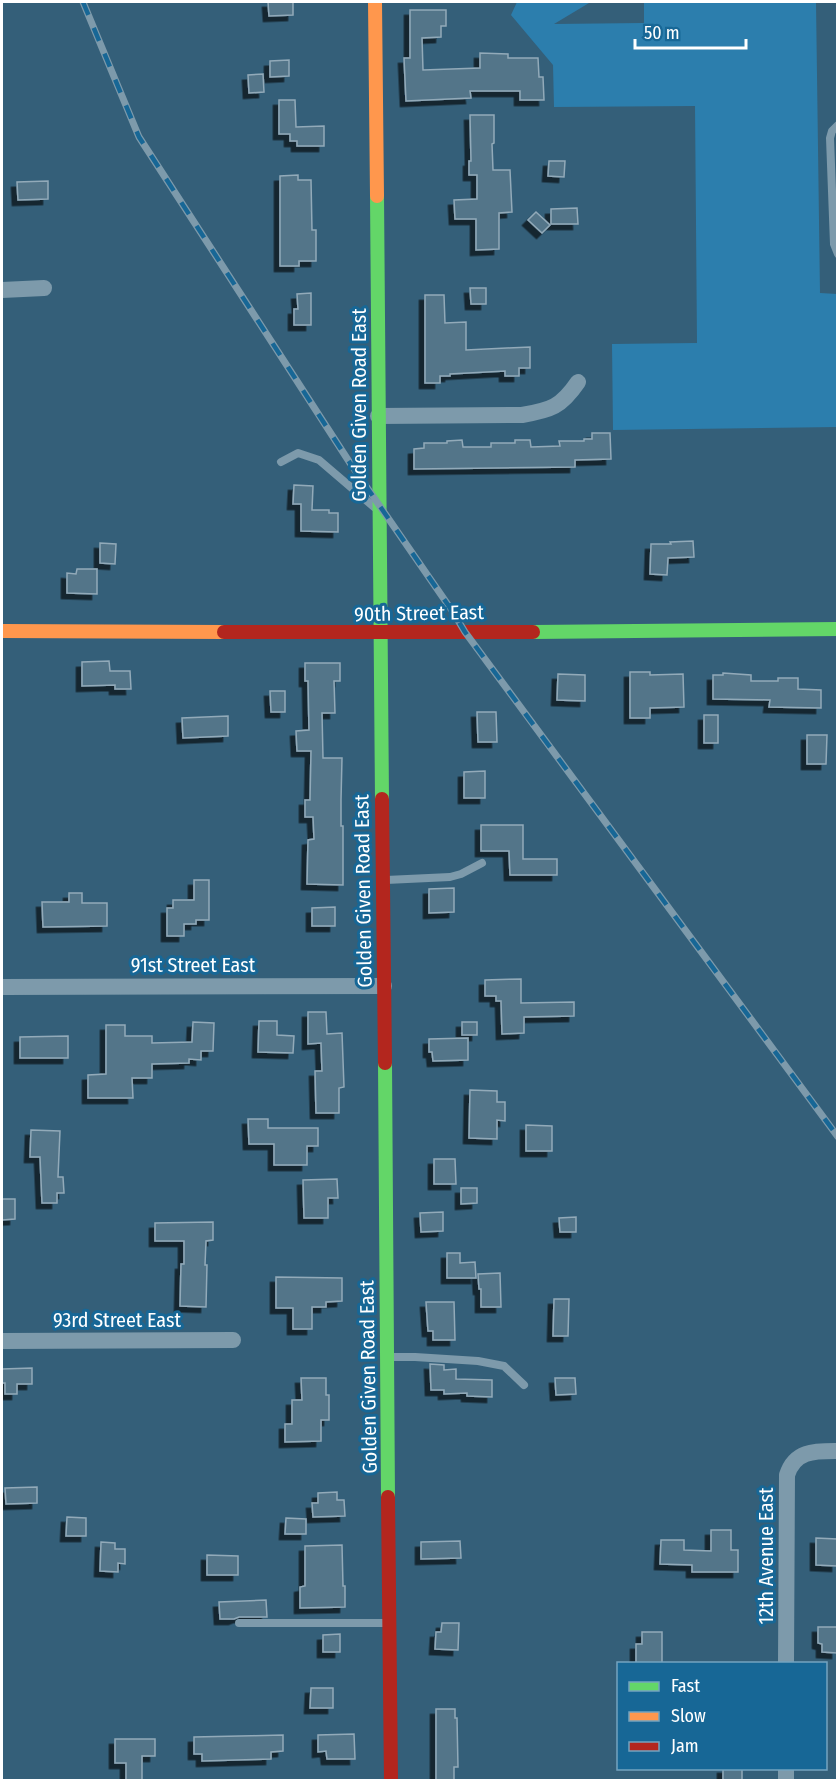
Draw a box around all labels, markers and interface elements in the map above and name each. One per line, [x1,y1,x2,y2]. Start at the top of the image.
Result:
scale bar [635,12,746,50]
text: 50 m [644,22,680,44]
street label: Golden Given Road East [347,308,371,502]
street label: 90th Street East [354,600,484,626]
street label: Golden Given Road East [349,794,377,988]
street label: 91st Street East [131,953,256,977]
street label: Golden Given Road East [354,1280,382,1474]
street label: 93rd Street East [53,1308,181,1332]
street label: 12th Avenue East [754,1487,778,1625]
legend [617,1662,827,1770]
text: Fast [671,1675,700,1697]
text: Slow [671,1705,706,1727]
text: Jam [671,1735,699,1757]

